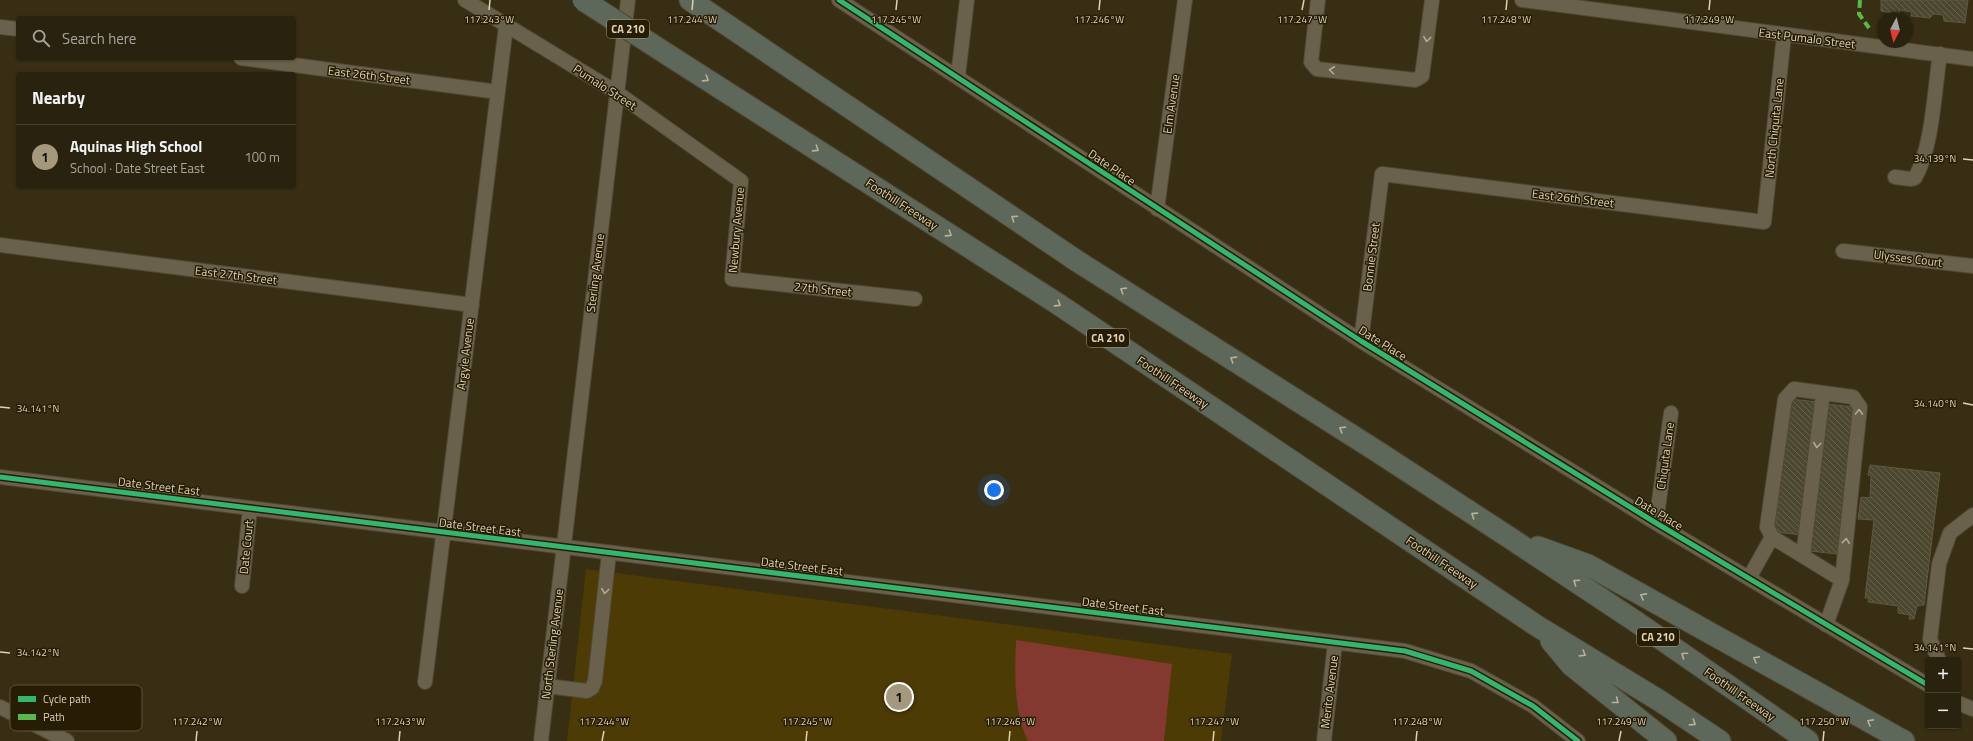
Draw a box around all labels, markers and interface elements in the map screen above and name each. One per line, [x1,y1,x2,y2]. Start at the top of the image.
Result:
text: 117.243°W [464,12,514,27]
text: 117.244°W [667,12,717,27]
text: 117.245°W [871,12,921,27]
text: 117.246°W [1074,12,1124,27]
text: 117.247°W [1277,12,1327,27]
text: 117.248°W [1481,12,1531,27]
text: 117.249°W [1684,12,1734,27]
north arrow [1877,12,1913,48]
search box [16,16,296,60]
road number: CA 210 [607,20,649,38]
street label: East Pumalo Street [1758,23,1857,53]
icon: search [30,27,52,49]
text: Search here [62,27,136,50]
one-way arrow [1423,36,1432,42]
street label: Pumalo Street [570,59,641,115]
street label: East 26th Street [327,61,412,90]
one-way arrow [1328,66,1335,75]
street label: Elm Avenue [1157,73,1185,135]
one-way arrow [702,74,709,82]
street label: North Chiquita Lane [1759,77,1789,179]
text: Nearby [32,85,85,111]
text: Aquinas High School [70,135,202,158]
one-way arrow [811,144,818,151]
street label: Date Place [1084,144,1140,190]
text: 1 [41,147,49,167]
text: 100 m [244,147,280,167]
text: 34.139°N [1914,151,1956,166]
text: School · Date Street East [70,158,205,178]
street label: Foothill Freeway [862,173,942,235]
street label: East 26th Street [1531,184,1616,213]
street label: Newbury Avenue [723,186,749,274]
one-way arrow [1011,215,1018,223]
street label: Bonnie Street [1357,221,1385,292]
one-way arrow [945,229,952,237]
street label: Sterling Avenue [581,233,609,313]
street label: Ulysses Court [1873,244,1944,272]
street label: East 27th Street [194,261,279,290]
street label: 27th Street [793,277,853,302]
one-way arrow [1120,287,1127,294]
one-way arrow [1054,300,1061,307]
street label: Argyle Avenue [451,317,479,391]
street label: Date Place [1355,321,1411,365]
road number: CA 210 [1087,329,1129,347]
street label: Foothill Freeway [1133,351,1213,413]
one-way arrow [1230,357,1237,364]
text: 34.140°N [1914,396,1956,411]
text: 34.141°N [17,401,59,416]
one-way arrow [1854,409,1863,415]
street label: Chiquita Lane [1651,421,1679,491]
one-way arrow [1339,426,1346,434]
one-way arrow [1813,442,1822,448]
street label: Date Street East [117,472,202,501]
your location [984,480,1004,500]
street label: Date Place [1631,491,1687,535]
street label: Date Street East [438,513,523,542]
one-way arrow [1472,513,1479,520]
street label: Date Court [234,518,258,575]
street label: Foothill Freeway [1402,531,1482,593]
one-way arrow [1841,538,1850,545]
street label: Date Street East [760,552,845,581]
one-way arrow [1573,579,1580,587]
street label: North Sterling Avenue [536,588,568,700]
one-way arrow [601,588,610,594]
street label: Date Street East [1081,592,1166,621]
one-way arrow [1640,593,1647,600]
road number: CA 210 [1637,628,1679,646]
text: 34.141°N [1914,640,1956,655]
text: 34.142°N [17,645,59,660]
one-way arrow [1579,649,1586,656]
one-way arrow [1681,653,1688,660]
street label: Merito Avenue [1315,654,1343,730]
one-way arrow [1753,657,1760,664]
map controls [1925,657,1961,729]
button: + [1925,657,1961,693]
street label: Foothill Freeway [1700,662,1780,726]
pin: 1 [886,682,912,712]
legend [10,685,142,731]
text: Cycle path [43,691,91,707]
button: − [1925,693,1961,729]
one-way arrow [1611,696,1618,703]
text: Path [43,709,65,725]
text: 117.242°W [172,714,222,729]
text: 117.243°W [375,714,425,729]
text: 117.244°W [579,714,629,729]
text: 117.245°W [782,714,832,729]
text: 117.246°W [985,714,1035,729]
text: 117.247°W [1189,714,1239,729]
text: 117.248°W [1392,714,1442,729]
text: 117.249°W [1596,714,1646,729]
text: 117.250°W [1799,714,1849,729]
one-way arrow [1688,718,1695,725]
one-way arrow [1867,720,1874,727]

